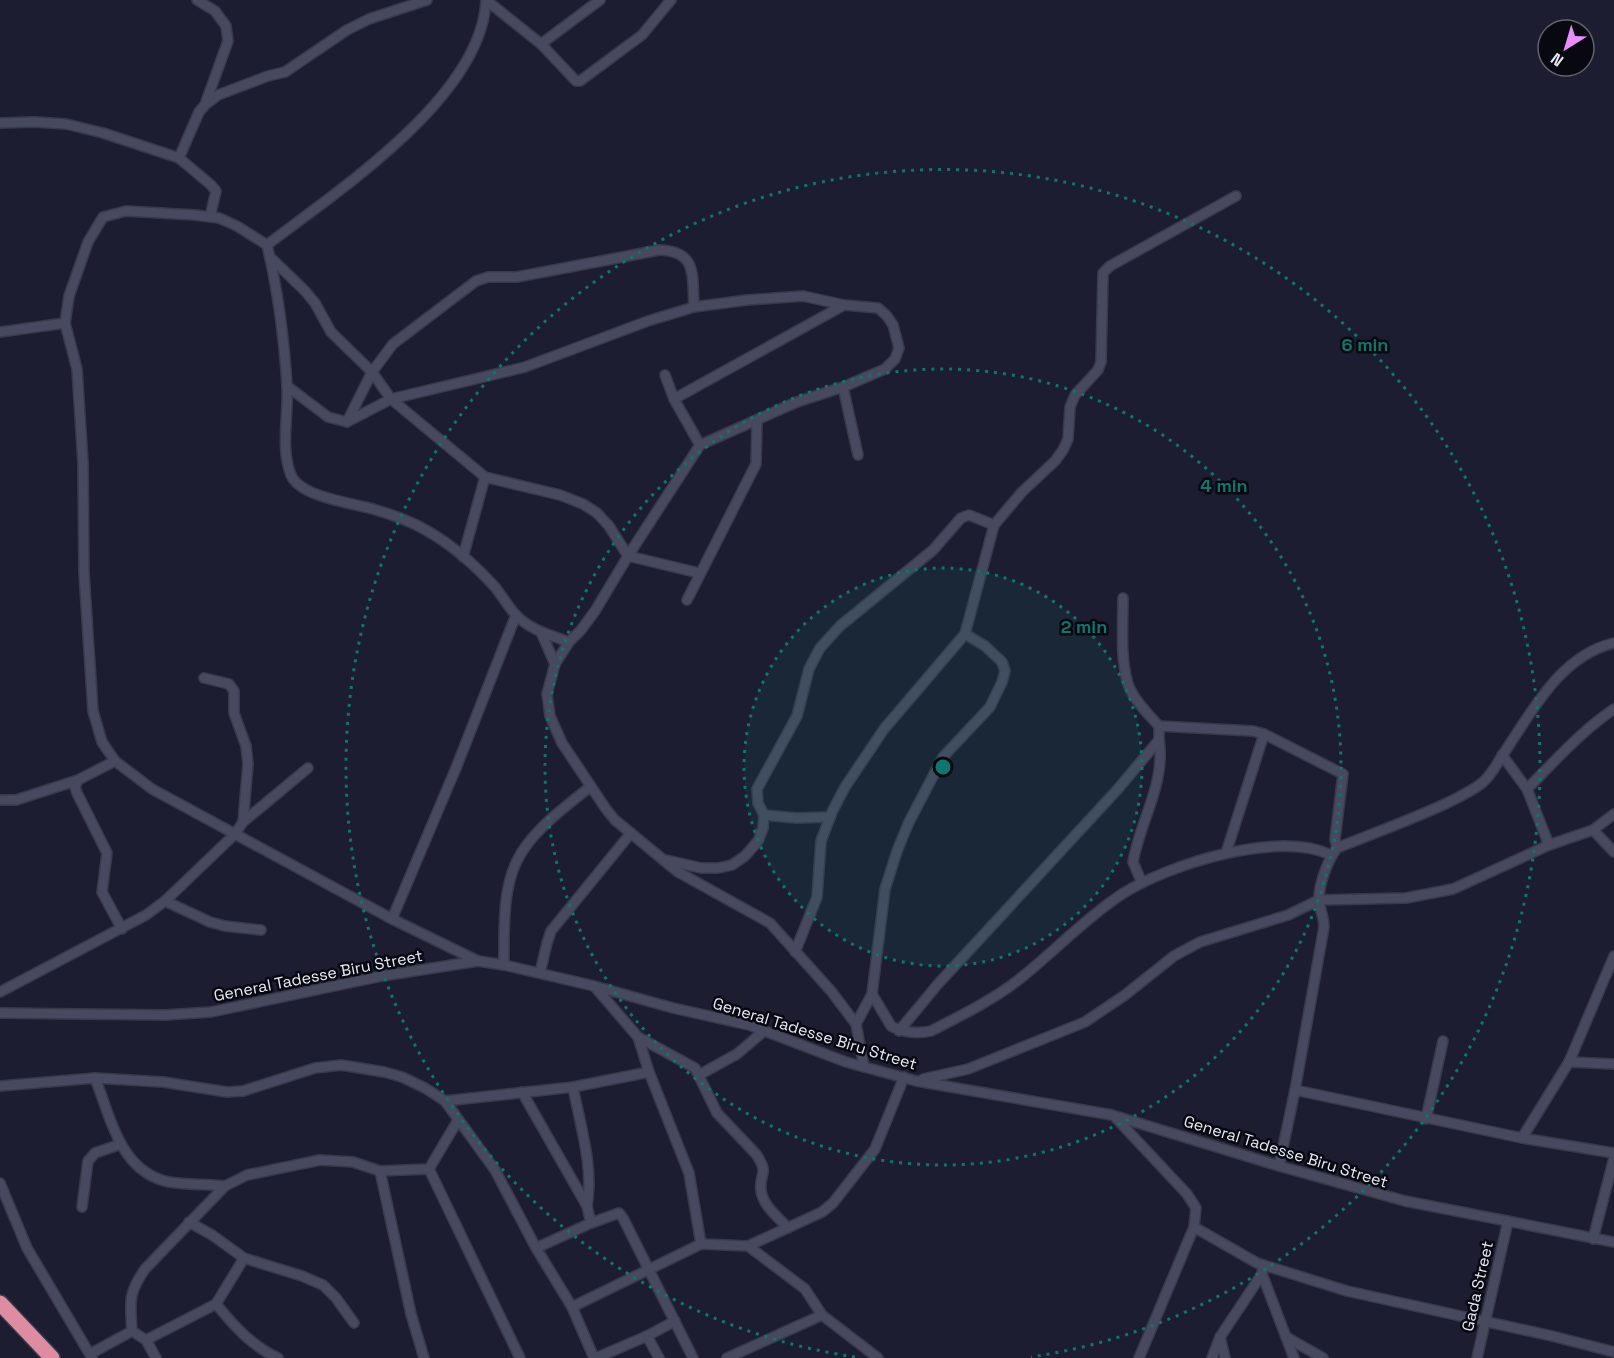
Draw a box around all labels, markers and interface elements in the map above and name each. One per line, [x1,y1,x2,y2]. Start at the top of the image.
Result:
north arrow [1536,18,1596,78]
text: N [1547,48,1568,71]
text: 6 min [1342,333,1388,356]
text: 4 min [1200,474,1248,497]
text: 2 min [1061,615,1107,638]
centre of rings [933,757,953,777]
street label: General Tadesse Biru Street [212,945,424,1006]
street label: General Tadesse Biru Street [710,992,920,1075]
street label: General Tadesse Biru Street [1181,1110,1391,1193]
street label: Gada Street [1457,1239,1498,1333]

